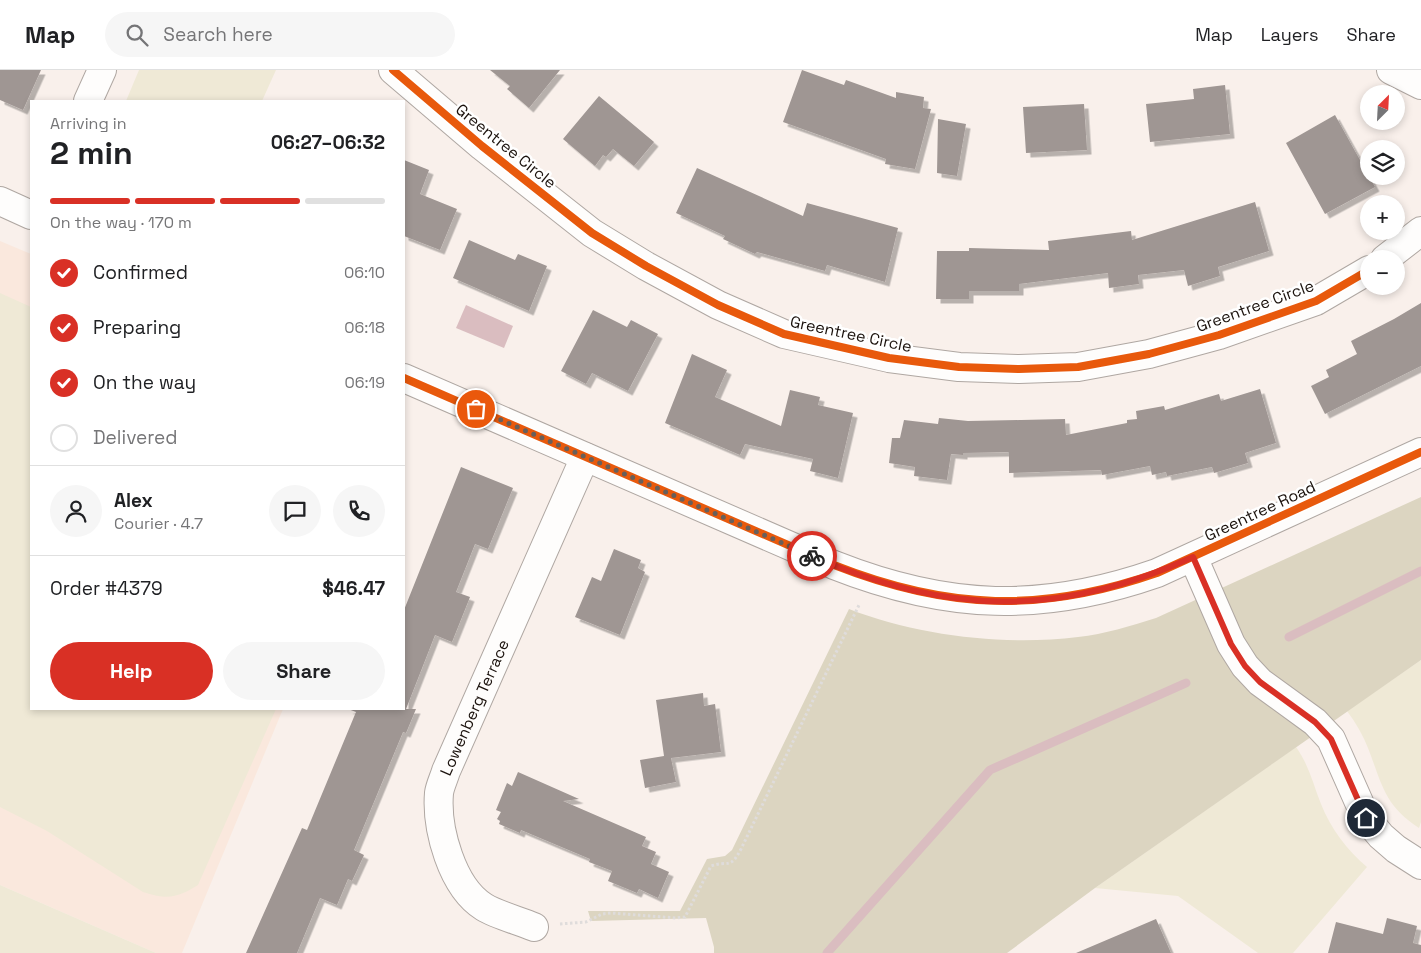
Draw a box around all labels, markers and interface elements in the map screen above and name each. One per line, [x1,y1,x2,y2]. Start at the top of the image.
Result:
search box [105,12,455,57]
text: Map [25,19,75,50]
icon: search [123,21,151,49]
text: Search here [163,22,273,47]
text: Map [1195,23,1233,46]
text: Layers [1261,23,1318,46]
text: Share [1346,23,1396,46]
north arrow [1360,85,1405,130]
map controls [1360,85,1405,295]
street label: Greentree Circle [451,99,561,193]
text: Arriving in [50,113,127,134]
text: 06:27–06:32 [271,130,385,155]
text: 2 min [50,133,133,173]
button: layers [1360,140,1405,185]
button: + [1360,195,1405,240]
text: On the way · 170 m [50,212,192,233]
button: − [1360,250,1405,295]
icon: check [50,259,78,287]
text: Confirmed [93,260,188,285]
text: 06:10 [344,262,385,283]
street label: Greentree Circle [1193,275,1317,337]
street label: Greentree Circle [788,311,914,357]
icon: check [50,314,78,342]
text: Preparing [93,315,181,340]
text: 06:18 [344,317,385,338]
icon: check [50,369,78,397]
text: On the way [93,370,196,395]
text: 06:19 [344,372,385,393]
pin [455,388,497,430]
icon: bag [462,395,490,423]
text: Delivered [93,425,178,450]
street label: Greentree Road [1201,476,1319,546]
button: person [50,485,102,537]
button: chat [269,485,321,537]
button: phone [333,485,385,537]
text: Alex [114,488,153,513]
text: Courier · 4.7 [114,513,203,534]
courier [787,531,837,581]
icon: bike [798,542,826,570]
text: Order #4379 [50,576,163,601]
text: $46.47 [322,576,385,601]
street label: Lowenberg Terrace [435,636,514,779]
button: Help [50,642,213,700]
button: Share [223,642,385,700]
pin [1345,797,1387,839]
icon: home [1352,804,1380,832]

